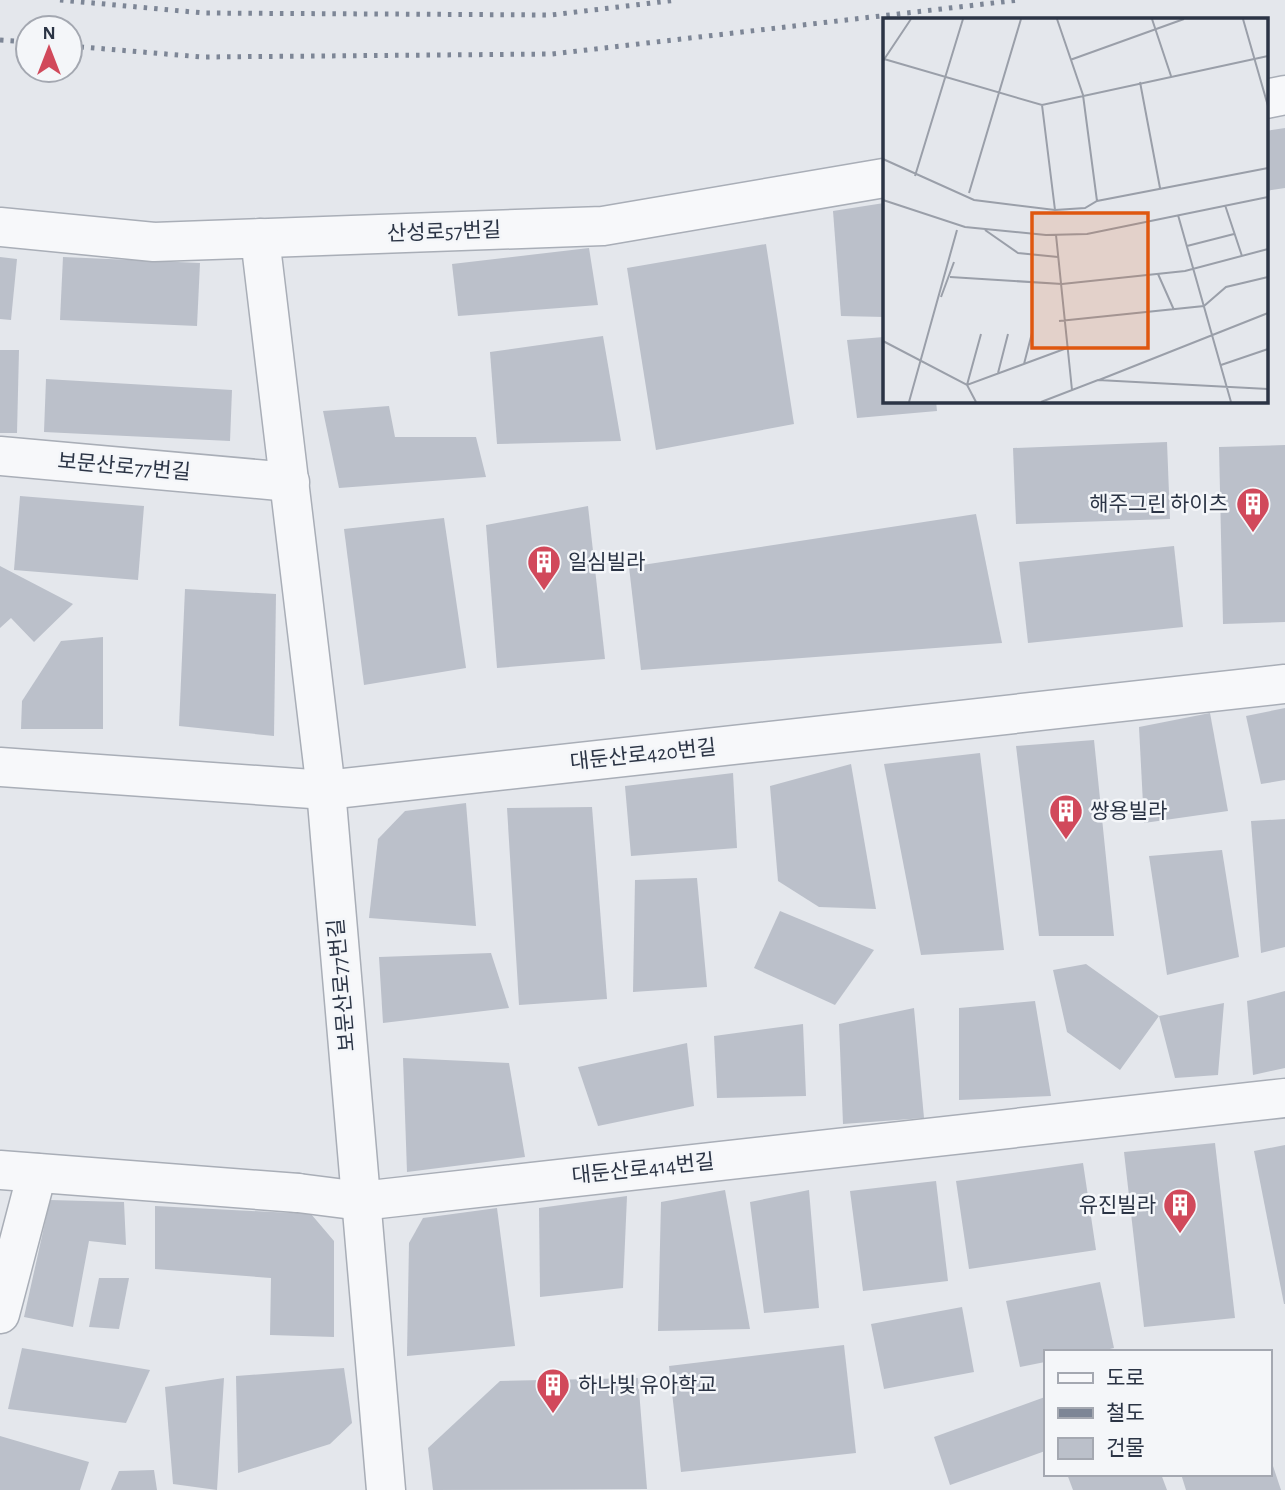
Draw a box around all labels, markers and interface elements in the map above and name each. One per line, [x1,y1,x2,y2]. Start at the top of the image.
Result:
north arrow [14,14,84,84]
inset map [883,18,1268,402]
text: N [42,24,56,43]
street label: 산성로57번길 [387,219,501,244]
street label: 보문산로77번길 [57,450,191,483]
building icon: 해주그린 하이츠 [1234,485,1272,534]
place label: 해주그린 하이츠 [1089,493,1228,515]
building icon: 일심빌라 [525,543,563,592]
place label: 일심빌라 [568,551,645,573]
street label: 대둔산로420번길 [569,736,717,773]
building icon: 쌍용빌라 [1047,792,1085,841]
place label: 쌍용빌라 [1090,800,1167,822]
street label: 보문산로77번길 [325,918,358,1052]
street label: 대둔산로414번길 [571,1150,715,1187]
building icon: 유진빌라 [1161,1186,1199,1235]
place label: 유진빌라 [1079,1194,1156,1216]
legend [1044,1350,1271,1476]
building icon: 하나빛 유아학교 [534,1366,572,1415]
text: 도로 [1106,1368,1145,1389]
place label: 하나빛 유아학교 [578,1374,717,1396]
text: 철도 [1106,1402,1145,1424]
text: 건물 [1106,1437,1145,1459]

